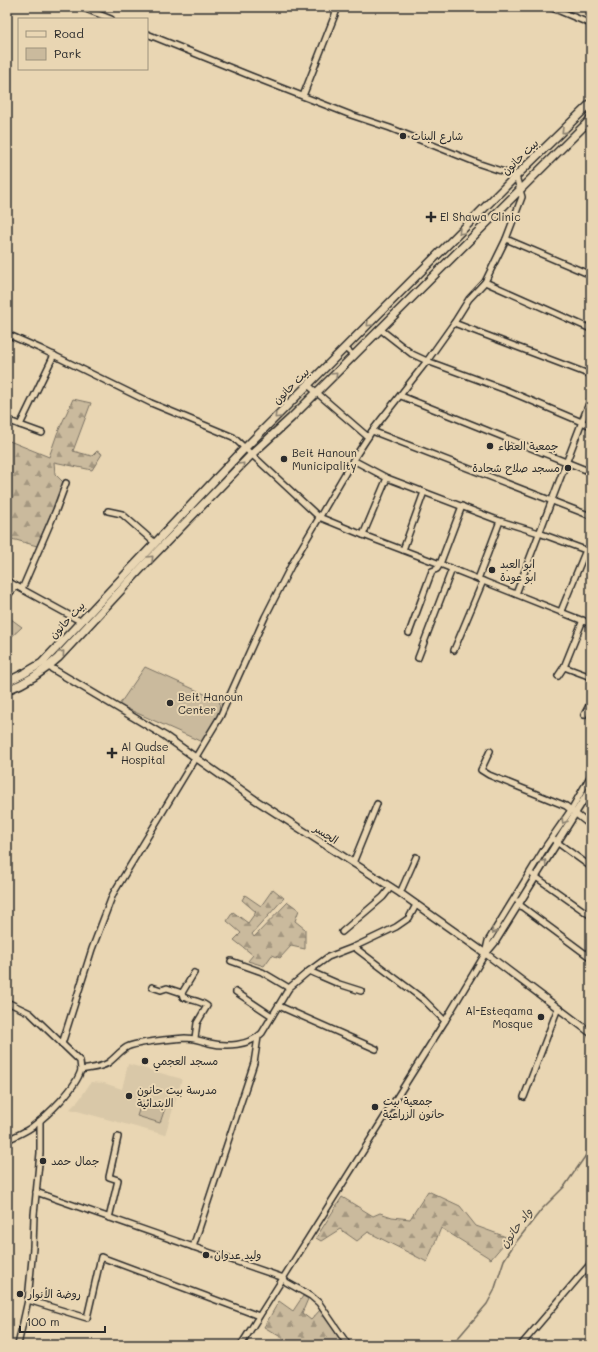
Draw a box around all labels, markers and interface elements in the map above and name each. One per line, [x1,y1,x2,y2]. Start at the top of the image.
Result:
legend [18,18,148,70]
text: Road [54,25,84,41]
text: Park [54,45,81,61]
one-way arrow [561,126,568,133]
place label: شارع البنات [411,128,463,145]
marker: شارع البنات [398,131,408,141]
street label: بيت حانون [498,135,542,179]
place label: El Shawa Clinic [440,209,521,224]
marker: El Shawa Clinic [425,211,437,223]
one-way arrow [458,227,466,235]
one-way arrow [366,319,374,327]
street label: بيت حانون [269,364,313,408]
one-way arrow [330,372,338,379]
one-way arrow [274,411,282,418]
place label: جمعية العطاء [498,438,559,453]
marker: جمعية العطاء [485,441,495,451]
place label: Beit Hanoun Municipality [292,445,357,473]
marker: Beit Hanoun Municipality [279,454,289,464]
place label: مسجد صلاح شحادة [472,460,560,476]
one-way arrow [237,462,244,470]
marker: مسجد صلاح شحادة [563,463,573,473]
one-way arrow [146,555,154,563]
place label: ابو العبد ابو عودة [500,556,536,585]
marker: ابو العبد ابو عودة [487,565,497,575]
street label: بيت حانون [46,598,88,642]
one-way arrow [58,651,65,658]
place label: Beit Hanoun Center [178,689,243,717]
marker: Beit Hanoun Center [165,698,175,708]
place label: Al Qudse Hospital [121,739,169,767]
marker: Al Qudse Hospital [106,747,118,759]
one-way arrow [561,817,569,824]
street label: الجسر [310,820,341,847]
one-way arrow [540,860,547,867]
one-way arrow [492,926,499,933]
place label: Al-Esteqama Mosque [465,1003,533,1031]
marker: Al-Esteqama Mosque [536,1012,546,1022]
place label: مسجد العجمي [153,1053,218,1072]
marker: مسجد العجمي [140,1056,150,1066]
place label: مدرسة بيت حانون الابتدائية [137,1082,217,1111]
marker: مدرسة بيت حانون الابتدائية [124,1091,134,1101]
place label: جمعية بيت حانون الزراعية [383,1093,444,1122]
marker: جمعية بيت حانون الزراعية [370,1102,380,1112]
place label: جمال حمد [51,1153,99,1168]
marker: جمال حمد [38,1156,48,1166]
water label: واد حانون [495,1204,535,1251]
place label: وليد عدوان [214,1247,261,1262]
marker: وليد عدوان [201,1250,211,1260]
place label: روضة الأنوار [27,1286,81,1302]
marker: روضة الأنوار [15,1289,25,1299]
scale bar [20,1308,105,1334]
text: 100 m [26,1313,60,1329]

